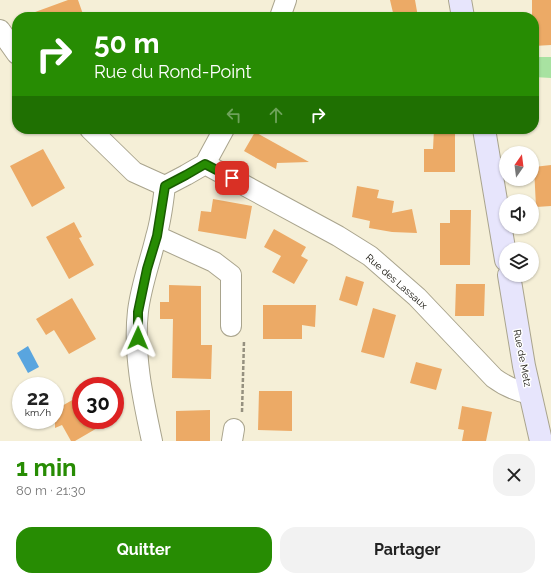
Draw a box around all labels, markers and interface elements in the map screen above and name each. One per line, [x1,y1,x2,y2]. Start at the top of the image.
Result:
text: 50 m [94,27,160,60]
icon: right [28,28,80,80]
text: Rue du Rond-Point [94,61,251,82]
icon: left [223,104,245,126]
icon: ahead [265,104,287,126]
icon: right [307,104,329,126]
north arrow [499,146,539,186]
map controls [499,146,539,282]
pin [215,161,249,195]
icon: arrive [221,167,243,189]
button: sound [499,194,539,234]
button: layers [499,242,539,282]
street label: Rue des Lassaux [364,252,430,311]
position arrow [117,317,159,359]
street label: Rue de Metz [512,328,533,388]
speed limit sign: 30 [72,377,124,429]
text: 22 [27,386,49,410]
text: km/h [25,407,51,418]
text: 1 min [16,453,77,482]
button: close [493,454,535,496]
text: 80 m · 21:30 [16,483,86,498]
button: Quitter [16,527,272,573]
button: Partager [280,527,535,573]

